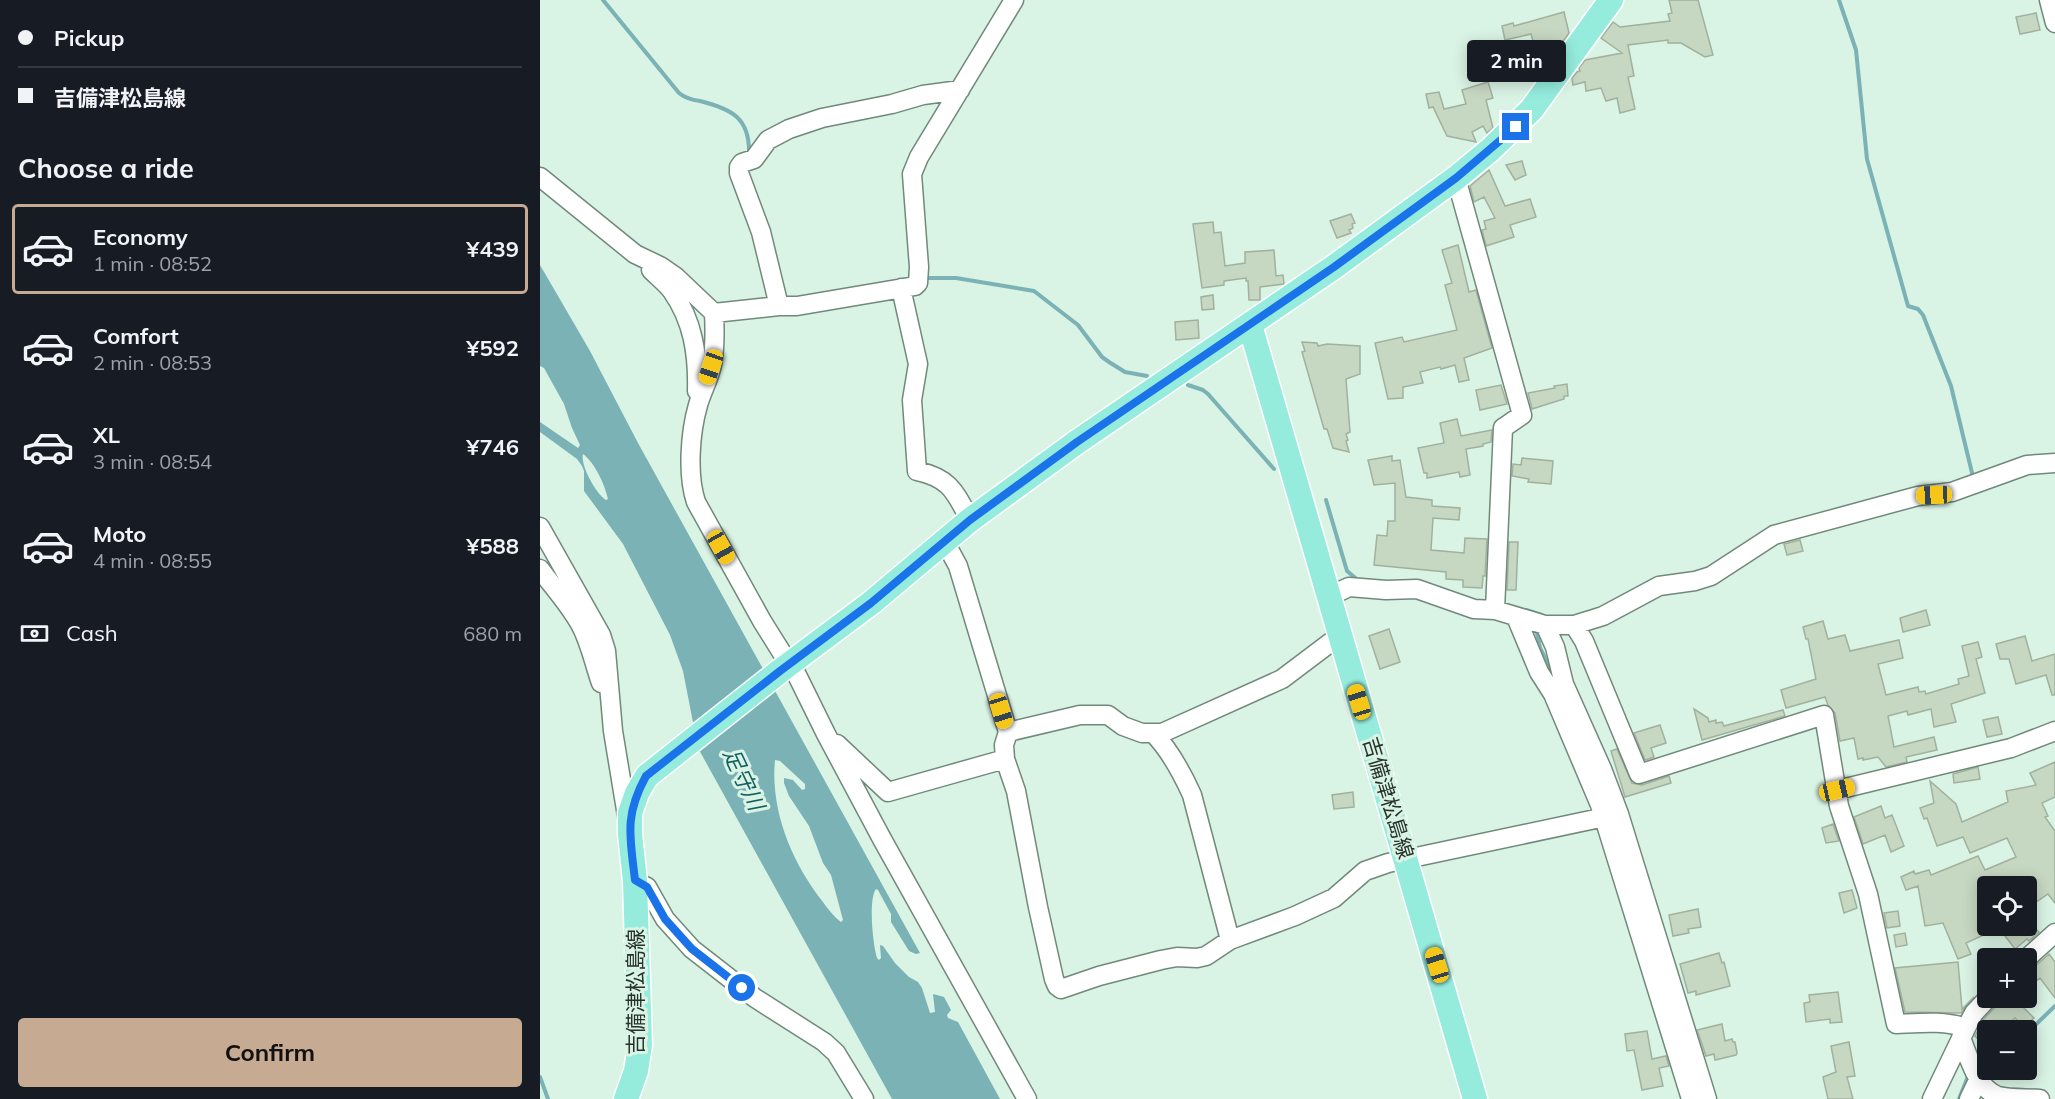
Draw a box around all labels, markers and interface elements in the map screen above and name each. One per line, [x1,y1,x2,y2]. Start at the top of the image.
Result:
text: Pickup [54,24,124,52]
callout: 2 min [1466,40,1566,82]
text: 2 min [1490,48,1543,73]
text: 吉備津松島線 [54,84,186,112]
route end [1502,113,1529,140]
text: Choose a ride [18,151,194,185]
icon: car [21,222,75,276]
text: Economy [93,223,188,251]
text: ¥439 [466,235,519,263]
text: 1 min · 08:52 [93,251,212,276]
icon: car [21,321,75,375]
text: Comfort [93,322,179,350]
text: ¥592 [466,334,519,362]
car [697,347,725,387]
text: 2 min · 08:53 [93,350,212,375]
icon: car [21,420,75,474]
text: XL [93,421,120,449]
text: ¥746 [466,433,519,461]
text: 3 min · 08:54 [93,449,212,474]
car [1916,485,1952,505]
icon: car [21,519,75,573]
text: Moto [93,520,146,548]
car [704,527,738,567]
text: ¥588 [466,532,519,560]
text: 4 min · 08:55 [93,548,212,573]
icon: cash [18,617,51,650]
text: Cash [66,619,118,647]
text: 680 m [463,621,522,646]
car [1345,682,1373,722]
car [987,691,1015,731]
street label: 吉備津松島線 [1358,734,1420,862]
water label: 足守川 [717,743,771,817]
car [1817,777,1857,803]
map controls [1977,876,2037,1080]
button: locate [1977,876,2037,936]
street label: 吉備津松島線 [622,929,648,1055]
car [1423,945,1451,985]
button: + [1977,948,2037,1008]
route start [728,974,755,1001]
button: Confirm [18,1018,522,1087]
button: − [1977,1020,2037,1080]

